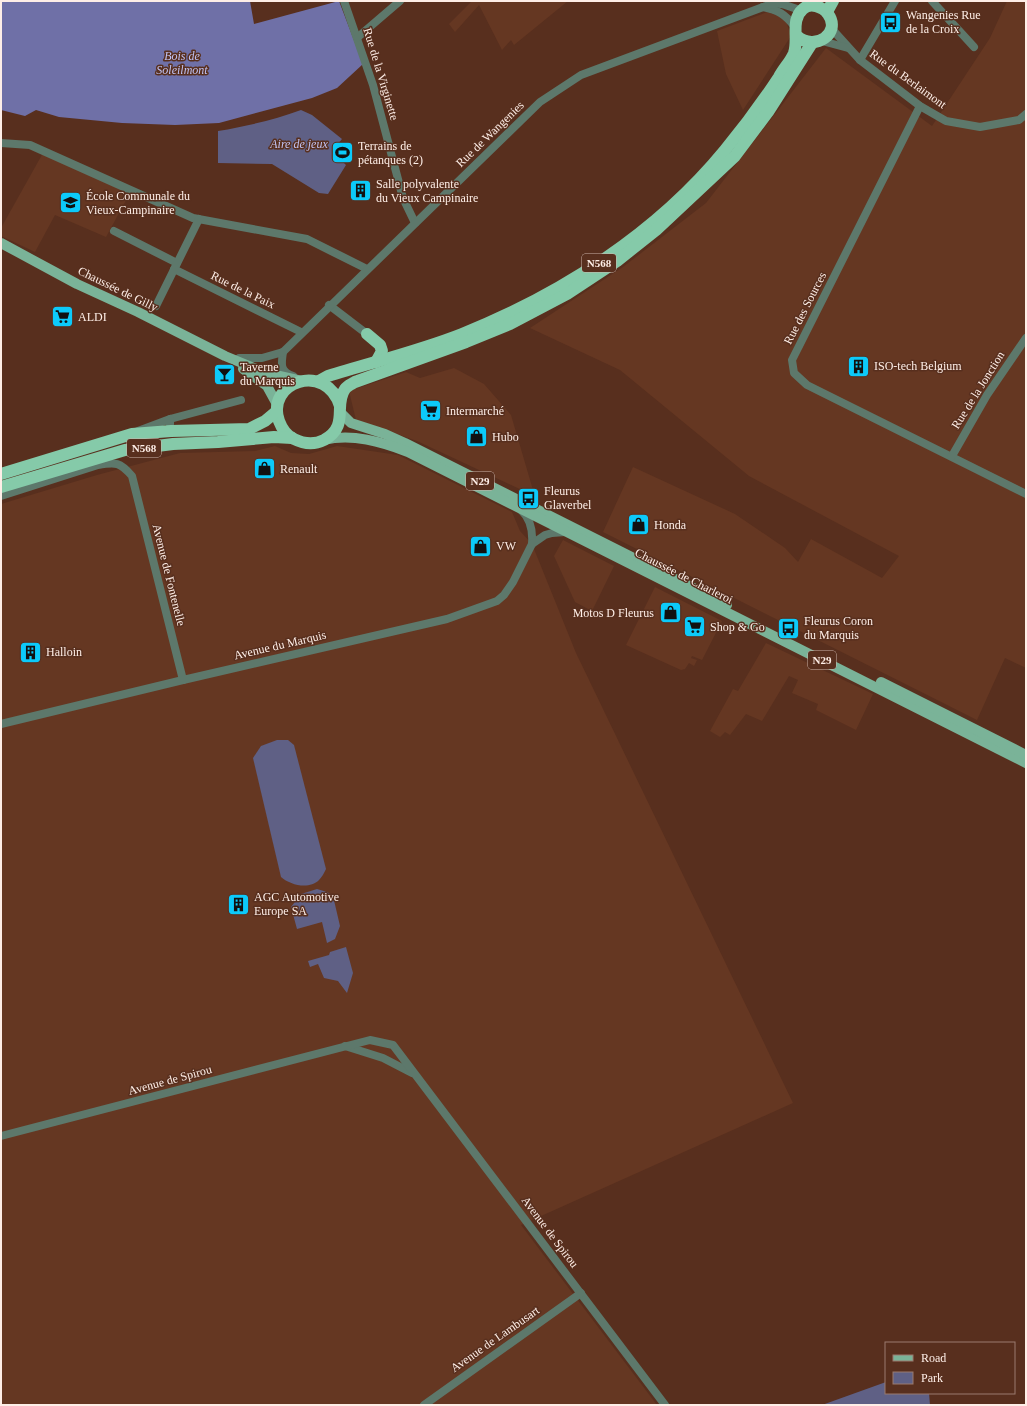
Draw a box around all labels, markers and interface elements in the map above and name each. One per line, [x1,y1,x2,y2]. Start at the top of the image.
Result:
place label: Wangenies Rue de la Croix [906,8,981,36]
bus stop icon: Wangenies Rue de la Croix [878,9,904,35]
street label: Rue de la Virginette [360,26,402,122]
street label: Rue du Berlaimont [867,46,950,112]
park label: Bois de Soleilmont [156,49,208,77]
street label: Rue de Wangenies [453,98,527,170]
park label: Aire de jeux [269,137,328,151]
place label: Terrains de pétanques (2) [358,139,423,167]
sports icon: Terrains de pétanques (2) [329,140,355,166]
place label: Salle polyvalente du Vieux Campinaire [376,177,478,205]
building icon: Salle polyvalente du Vieux Campinaire [348,178,374,204]
place label: École Communale du Vieux-Campinaire [86,189,190,217]
school or university icon: École Communale du Vieux-Campinaire [57,190,83,216]
road number: N568 [582,254,616,272]
street label: Chaussée de Gilly [76,264,160,314]
street label: Rue de la Paix [209,268,277,312]
street label: Rue des Sources [781,269,829,347]
supermarket icon: ALDI [49,304,75,330]
place label: ALDI [78,310,107,324]
street label: Rue de la Jonction [948,349,1008,431]
building icon: ISO-tech Belgium [846,353,872,379]
place label: ISO-tech Belgium [874,359,962,373]
place label: Taverne du Marquis [240,360,295,388]
bar icon: Taverne du Marquis [212,361,238,387]
supermarket icon: Intermarché [418,398,444,424]
place label: Intermarché [446,404,504,418]
shop icon: Hubo [464,424,490,450]
place label: Hubo [492,430,519,444]
road number: N568 [127,439,161,457]
shop icon: Renault [252,456,278,482]
place label: Renault [280,462,318,476]
road number: N29 [466,472,494,490]
place label: Fleurus Glaverbel [544,484,592,512]
bus stop icon: Fleurus Glaverbel [516,485,542,511]
shop icon: Honda [626,512,652,538]
place label: Honda [654,518,687,532]
street label: Avenue de Fontenelle [150,523,188,627]
shop icon: VW [467,533,493,559]
place label: VW [496,539,517,553]
street label: Chaussée de Charleroi [633,545,736,607]
shop icon: Motos D Fleurus [657,600,683,626]
place label: Motos D Fleurus [573,606,654,620]
supermarket icon: Shop & Go [681,614,707,640]
place label: Fleurus Coron du Marquis [804,614,873,642]
bus stop icon: Fleurus Coron du Marquis [775,615,801,641]
place label: Shop & Go [710,620,765,634]
street label: Avenue du Marquis [232,627,328,662]
building icon: Halloin [18,639,44,665]
place label: Halloin [46,645,82,659]
road number: N29 [808,651,836,669]
place label: AGC Automotive Europe SA [254,890,339,918]
building icon: AGC Automotive Europe SA [226,891,252,917]
street label: Avenue de Spirou [127,1062,213,1098]
street label: Avenue de Spirou [519,1194,581,1270]
street label: Avenue de Lambusart [448,1303,543,1375]
legend [885,1342,1015,1394]
text: Road [921,1351,946,1365]
text: Park [921,1371,943,1385]

